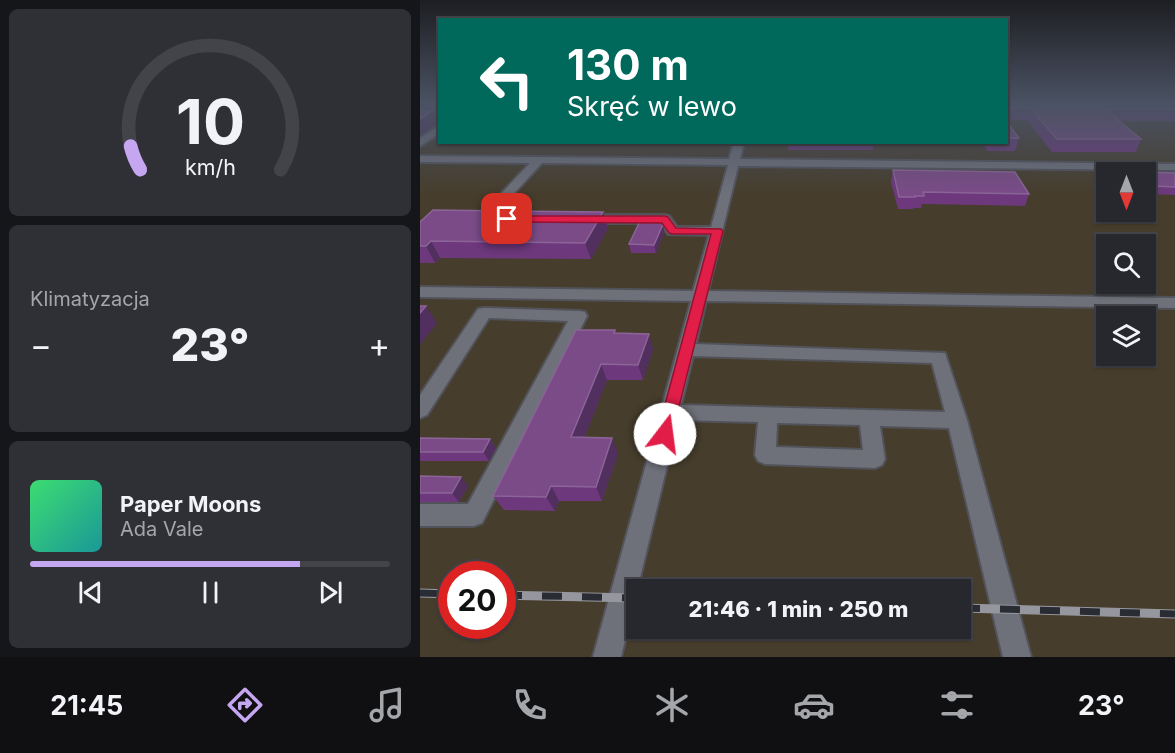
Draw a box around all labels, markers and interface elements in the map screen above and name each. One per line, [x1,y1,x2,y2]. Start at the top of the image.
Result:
text: 130 m [567,39,689,90]
icon: left [468,42,546,120]
text: 10 [176,84,244,159]
text: Skręć w lewo [567,90,737,123]
text: km/h [185,154,235,180]
north arrow [1096,162,1156,222]
map controls [1096,162,1156,366]
pin [481,193,532,244]
icon: arrive [490,202,523,235]
button: search [1096,234,1156,294]
text: Klimatyzacja [30,287,150,311]
button: layers [1096,306,1156,366]
text: 23° [171,317,249,372]
text: − [30,325,52,365]
text: + [368,325,390,365]
position arrow [633,402,697,466]
text: Paper Moons [120,491,261,517]
text: Ada Vale [120,517,203,541]
speed limit sign: 20 [438,561,516,639]
icon: previous [74,576,107,609]
icon: pause [194,576,227,609]
icon: next [314,576,347,609]
text: 21:46 · 1 min · 250 m [689,596,908,622]
icon: directions [224,684,266,726]
icon: music [366,684,408,726]
icon: phone [509,684,551,726]
icon: climate [651,684,693,726]
icon: car [793,684,835,726]
icon: filters [936,684,978,726]
text: 21:45 [50,689,123,722]
text: 23° [1078,689,1125,722]

